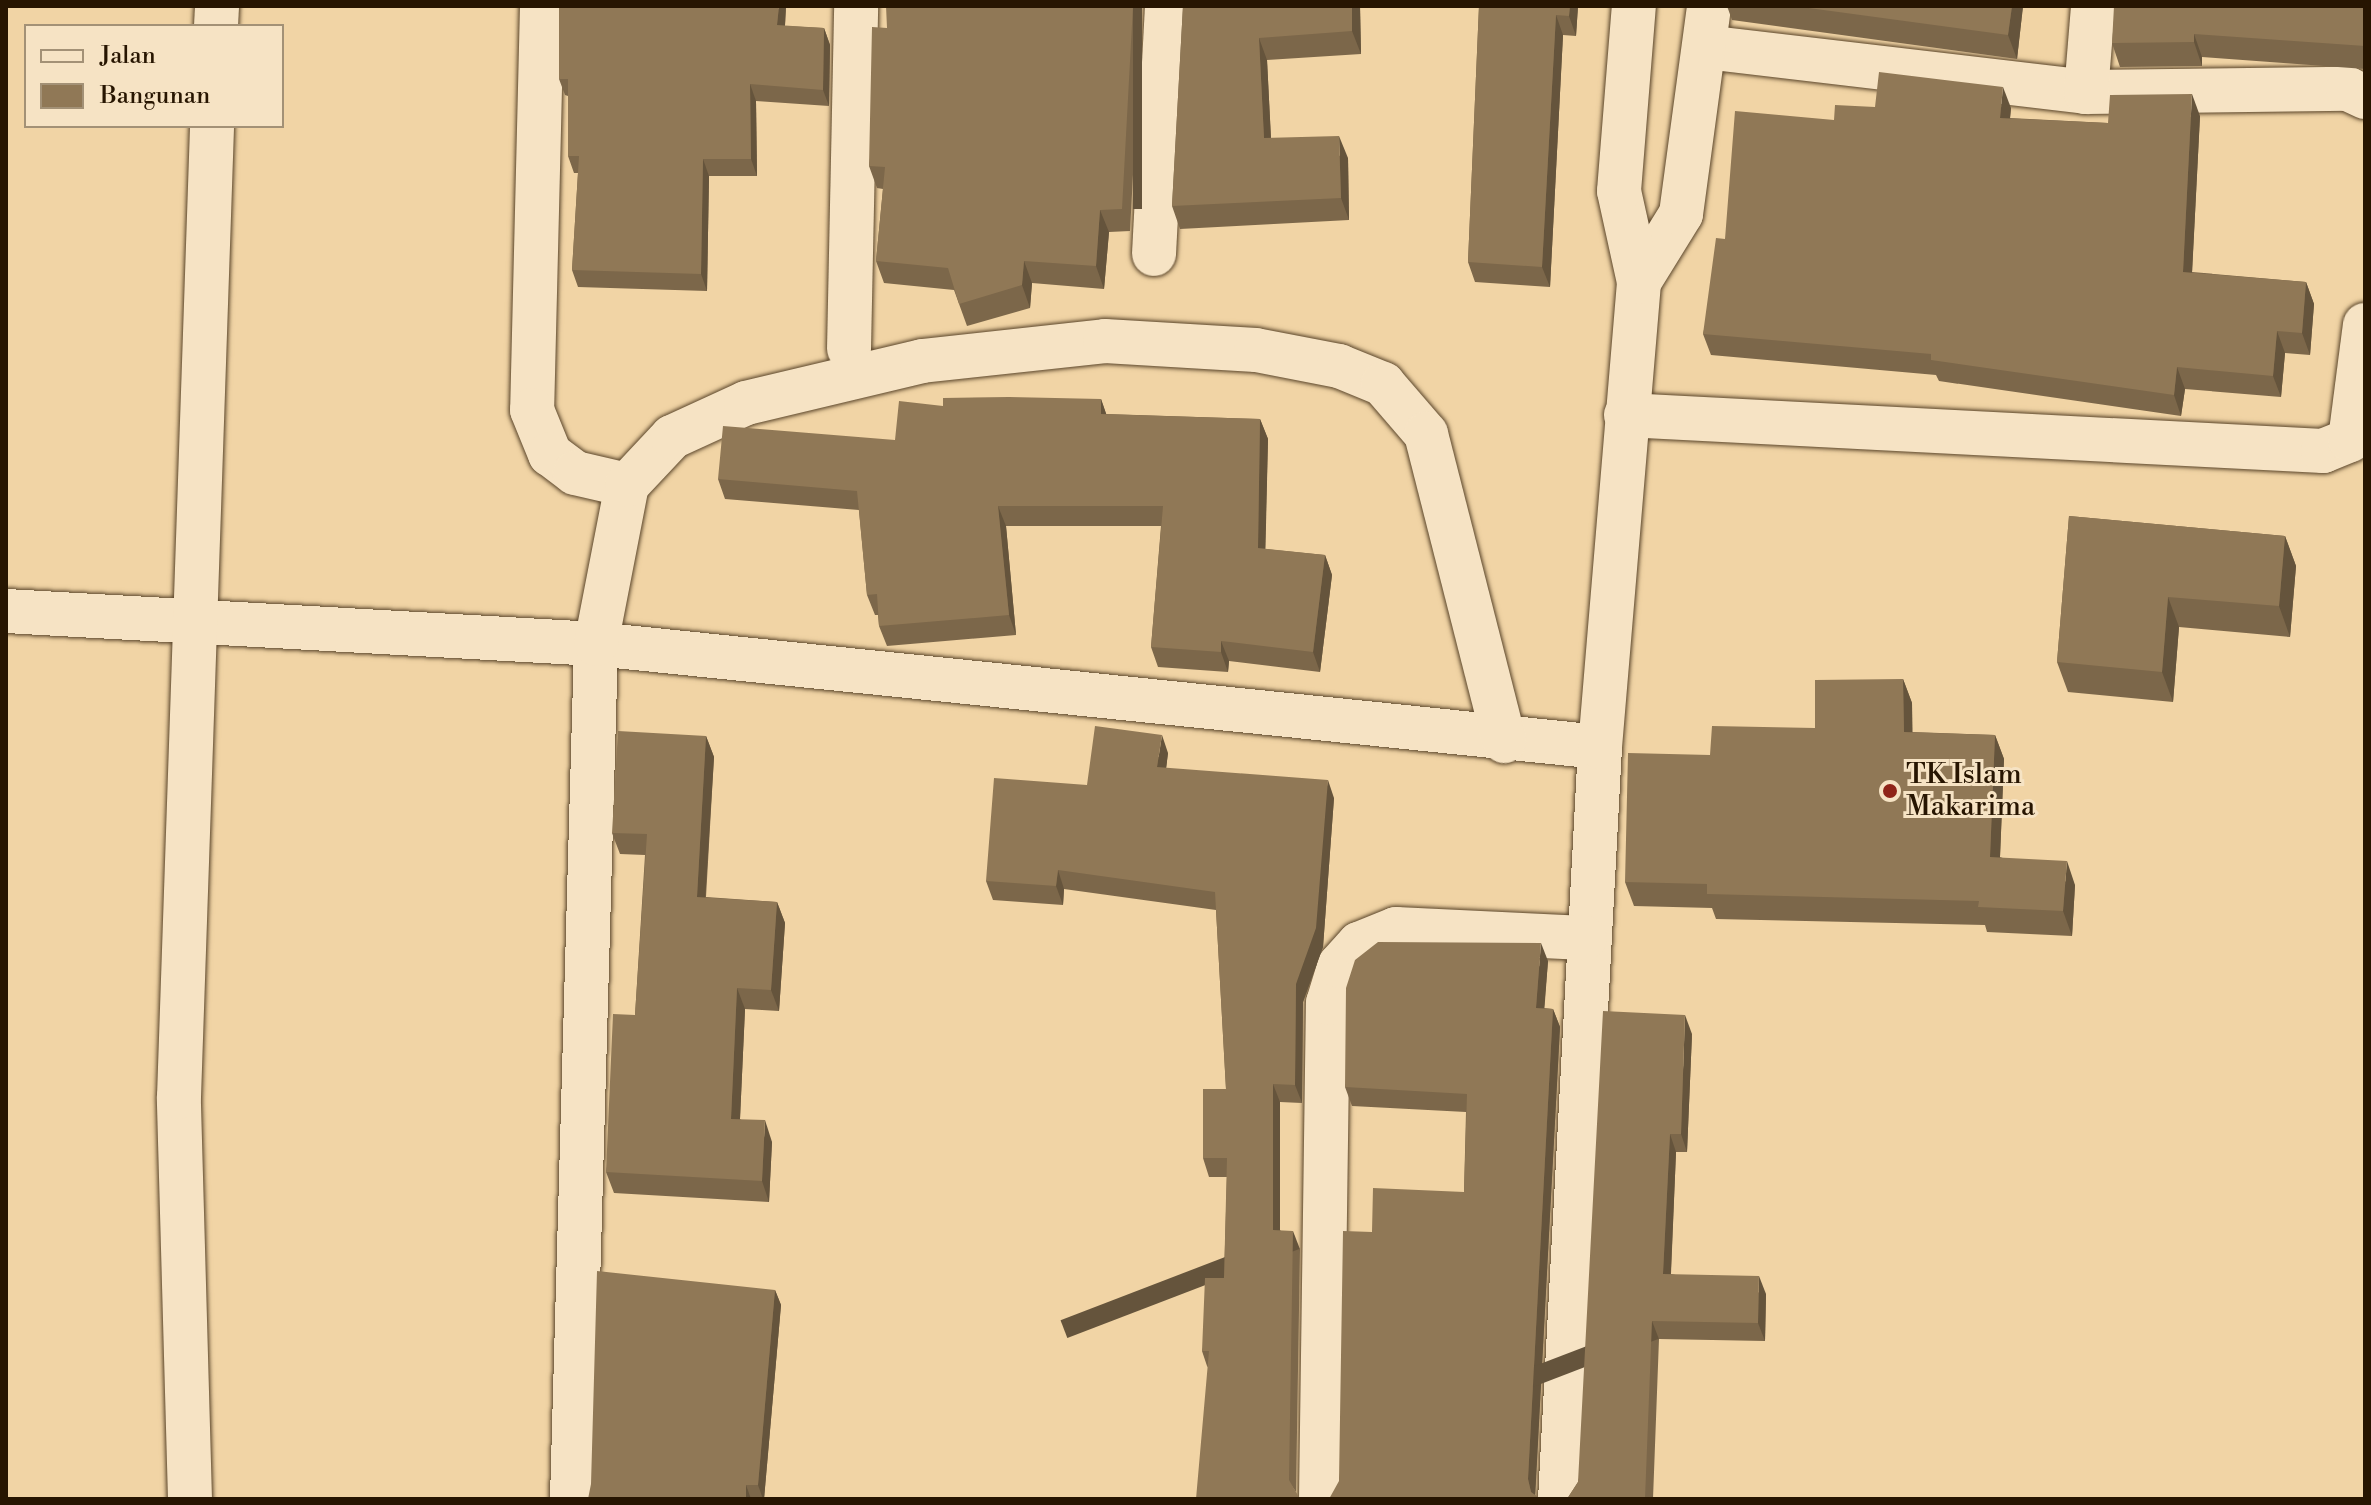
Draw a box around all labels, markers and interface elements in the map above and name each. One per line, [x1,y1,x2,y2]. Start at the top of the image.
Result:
legend [24,24,284,128]
text: Jalan [100,41,156,71]
text: Bangunan [100,81,210,111]
place label: TK Islam Makarima [1906,758,2035,824]
marker: TK Islam Makarima [1881,782,1899,800]

